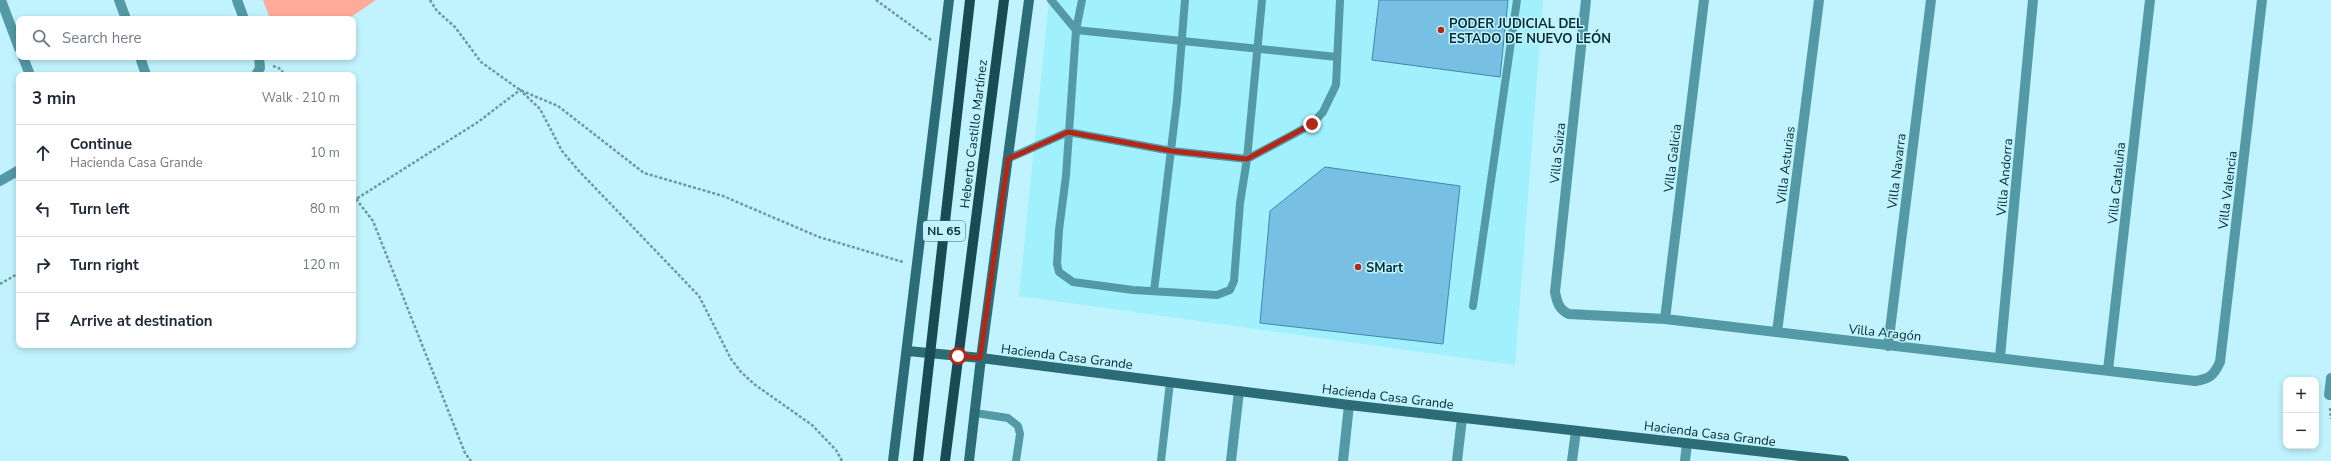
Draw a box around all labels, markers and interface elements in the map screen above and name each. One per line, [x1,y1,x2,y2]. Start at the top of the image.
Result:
place label: PODER JUDICIAL DEL ESTADO DE NUEVO LEÓN [1449,15,1611,48]
search box [16,16,356,60]
marker: PODER JUDICIAL DEL ESTADO DE NUEVO LEÓN [1436,25,1446,35]
icon: search [30,27,52,49]
text: Search here [62,28,142,48]
street label: Heberto Castillo Martínez [956,59,992,209]
text: 3 min [32,87,76,110]
text: Walk · 210 m [262,89,340,107]
route end [1303,115,1321,133]
street label: Villa Suiza [1546,122,1570,185]
street label: Villa Galicia [1660,123,1686,194]
street label: Villa Asturias [1772,125,1800,206]
street label: Villa Navarra [1883,132,1911,211]
text: Continue [70,134,132,154]
street label: Villa Andorra [1993,138,2017,218]
street label: Villa Cataluña [2104,141,2130,226]
icon: ahead [32,142,54,164]
text: 10 m [310,144,340,162]
street label: Villa Valencia [2214,150,2242,231]
text: Hacienda Casa Grande [70,154,203,172]
icon: left [32,198,54,220]
text: Turn left [70,199,129,219]
text: 80 m [310,200,340,218]
road number: NL 65 [923,221,965,241]
icon: right [32,254,54,276]
text: Turn right [70,255,139,275]
text: 120 m [302,256,340,274]
place label: SMart [1366,259,1404,277]
marker: SMart [1353,262,1363,272]
icon: arrive [32,310,54,332]
text: Arrive at destination [70,311,213,331]
street label: Villa Aragón [1847,320,1922,346]
street label: Hacienda Casa Grande [1000,340,1134,374]
route start [949,347,967,365]
map controls [2283,377,2319,449]
button: + [2283,377,2319,413]
street label: Hacienda Casa Grande [1321,380,1455,414]
button: − [2283,413,2319,449]
street label: Hacienda Casa Grande [1643,417,1777,451]

